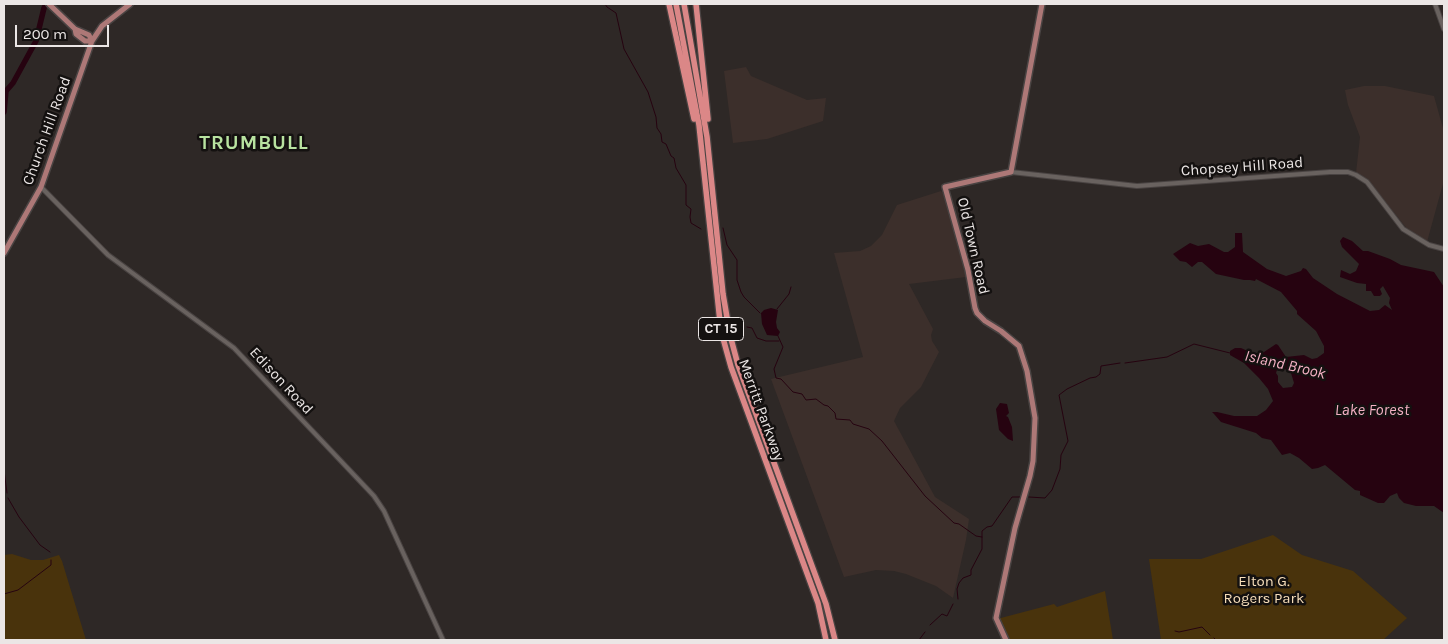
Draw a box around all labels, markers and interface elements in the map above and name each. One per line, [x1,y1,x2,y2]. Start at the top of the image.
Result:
scale bar [18,15,111,47]
text: 200 m [23,25,67,43]
street label: Church Hill Road [19,74,75,188]
district label: TRUMBULL [198,131,310,155]
street label: Chopsey Hill Road [1180,154,1304,180]
street label: Old Town Road [953,196,993,296]
road number: CT 15 [698,318,744,340]
street label: Edison Road [245,344,317,418]
water label: Island Brook [1243,346,1327,384]
street label: Merritt Parkway [734,357,788,463]
water label: Lake Forest [1335,400,1409,420]
park label: Elton G. Rogers Park [1224,573,1304,608]

